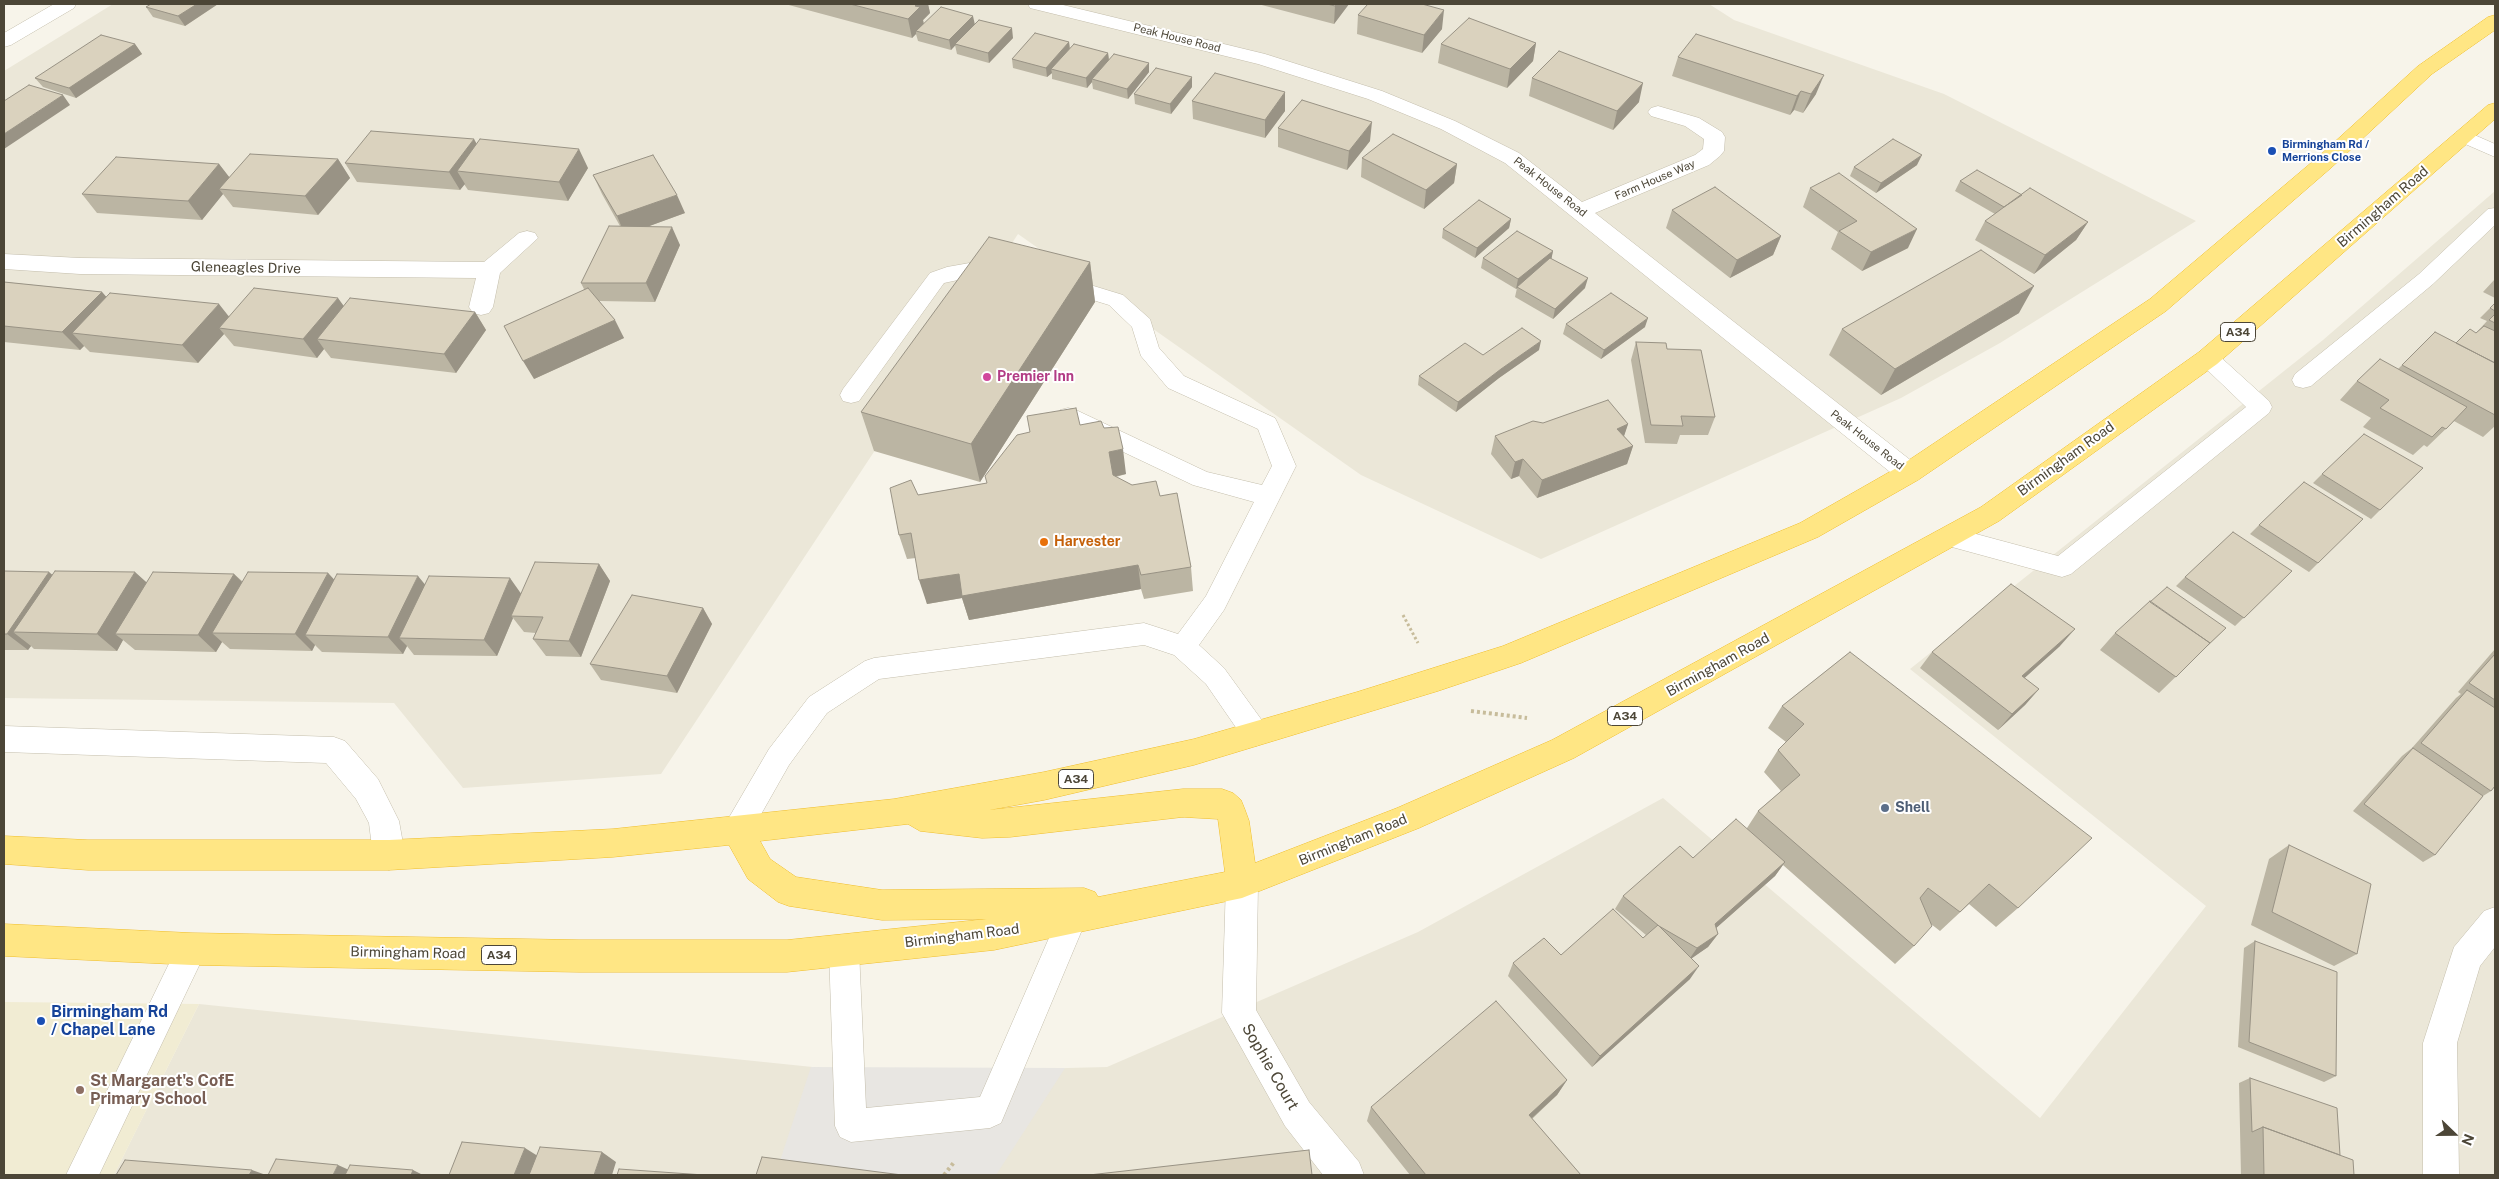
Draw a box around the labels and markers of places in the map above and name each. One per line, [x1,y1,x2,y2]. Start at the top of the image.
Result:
place label: Birmingham Rd / Merrions Close [2282,138,2369,164]
marker: Birmingham Rd / Merrions Close [2266,145,2278,157]
place label: Premier Inn [997,369,1074,385]
marker: Premier Inn [981,371,993,383]
place label: Harvester [1054,534,1121,550]
marker: Harvester [1038,536,1050,548]
place label: Shell [1895,800,1930,816]
marker: Shell [1879,802,1891,814]
place label: Birmingham Rd / Chapel Lane [51,1002,168,1040]
marker: Birmingham Rd / Chapel Lane [35,1015,47,1027]
place label: St Margaret's CofE Primary School [90,1071,234,1109]
marker: St Margaret's CofE Primary School [74,1084,86,1096]

